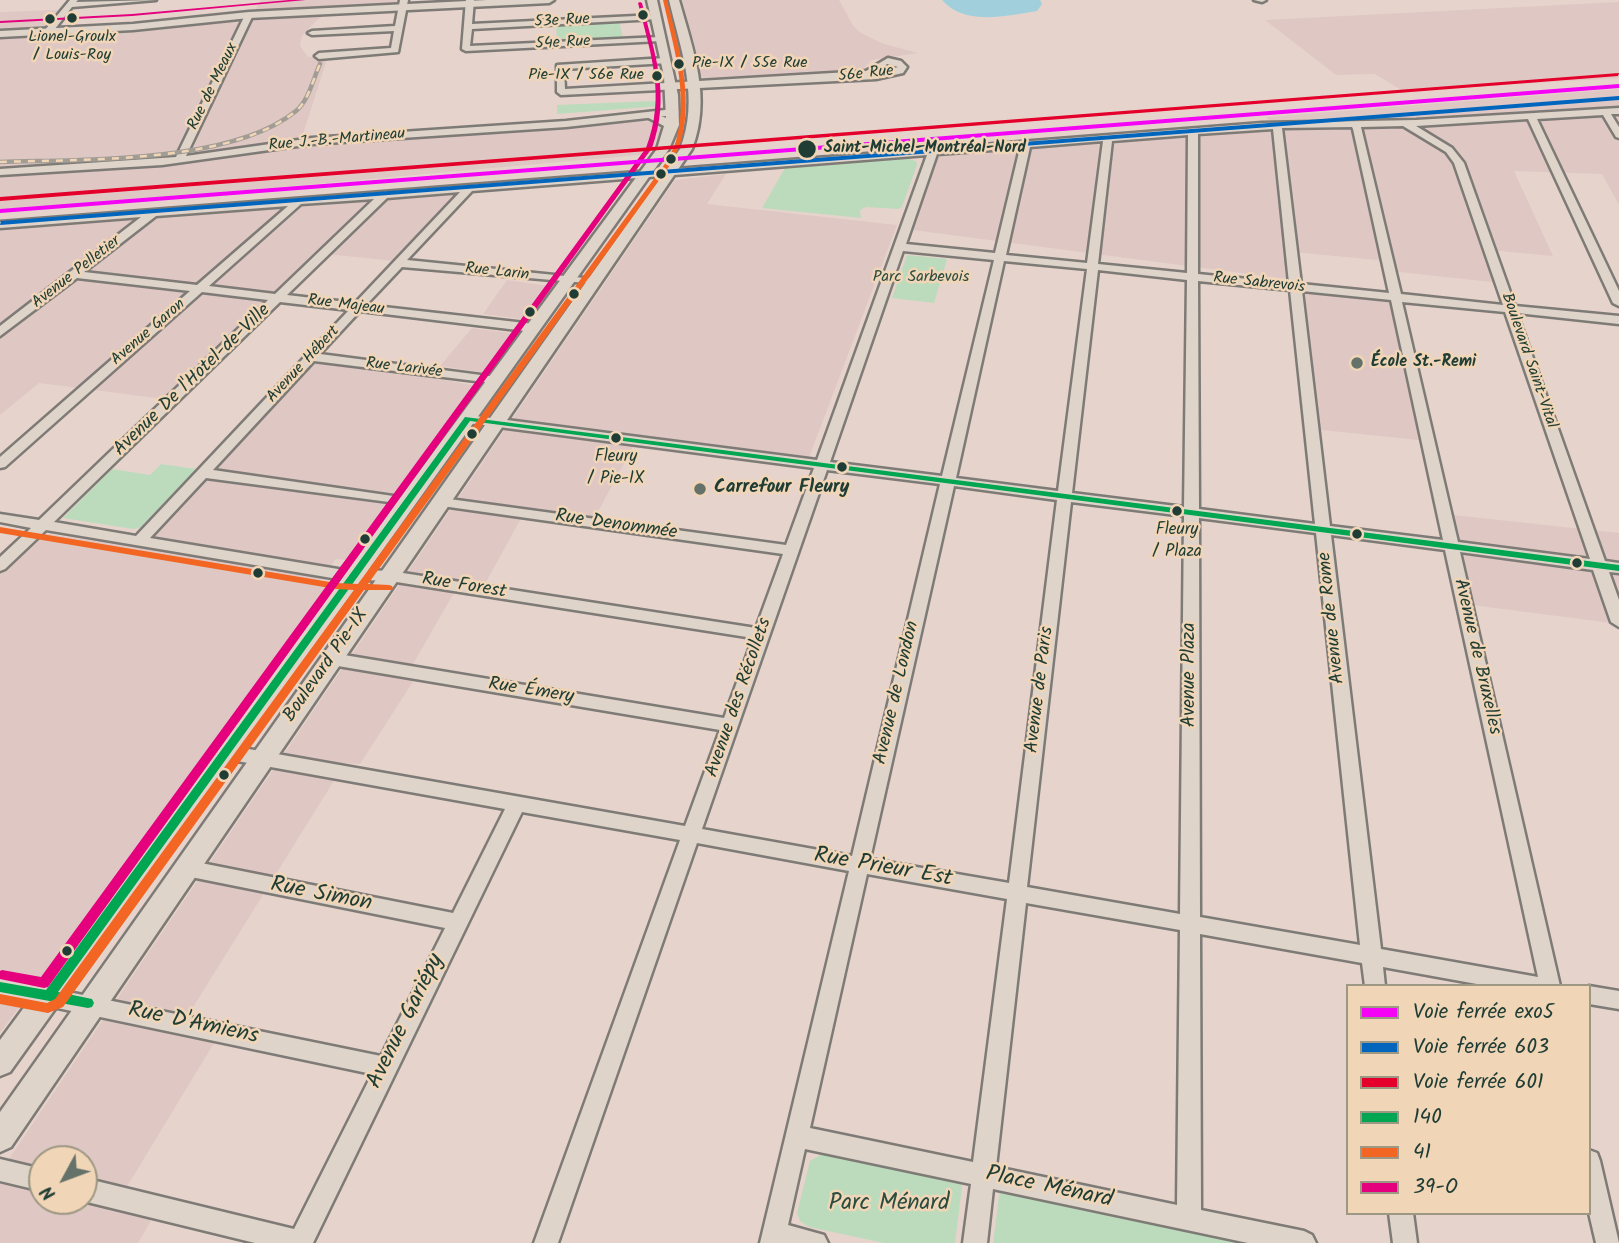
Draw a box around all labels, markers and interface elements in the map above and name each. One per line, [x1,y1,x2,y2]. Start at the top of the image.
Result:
unlabelled marker [636,8,650,22]
marker: Lionel-Groulx / Louis-Roy [65,11,79,25]
street label: 53e Rue [534,11,590,33]
unlabelled marker [43,12,57,26]
place label: Lionel-Groulx / Louis-Roy [28,28,116,66]
street label: 54e Rue [535,33,591,55]
street label: Rue de Meaux [185,40,243,134]
place label: Pie-IX / 55e Rue [692,54,808,74]
marker: Pie-IX / 55e Rue [672,57,686,71]
street label: 56e Rue [837,63,895,87]
place label: Pie-IX / 56e Rue [528,66,644,86]
marker: Pie-IX / 56e Rue [650,69,664,83]
street label: Rue J.-B.-Martineau [268,125,406,157]
marker: Saint-Michel–Montréal-Nord [796,138,818,160]
place label: Saint-Michel–Montréal-Nord [824,139,1026,159]
unlabelled marker [664,152,678,166]
unlabelled marker [654,167,668,181]
street label: Avenue Pelletier [29,233,125,313]
street label: Rue Larin [464,260,530,286]
park label: Parc Sarbevois [873,268,969,288]
street label: Rue Sabrevois [1212,270,1306,298]
unlabelled marker [567,287,581,301]
street label: Boulevard Saint-Vital [1496,291,1560,431]
street label: Rue Majeau [306,292,386,320]
street label: Avenue Garon [108,296,190,370]
street label: Avenue De l'Hotel-de-Ville [110,300,276,462]
unlabelled marker [523,305,537,319]
street label: Avenue Hébert [263,322,345,408]
place label: École St.-Remi [1371,353,1476,373]
street label: Rue Larivée [365,355,443,383]
marker: École St.-Remi [1349,355,1365,371]
unlabelled marker [465,427,479,441]
marker: Fleury / Pie-IX [609,431,623,445]
place label: Fleury / Pie-IX [587,448,645,488]
unlabelled marker [835,460,849,474]
place label: Carrefour Fleury [714,478,849,500]
marker: Carrefour Fleury [692,481,708,497]
marker: Fleury / Plaza [1170,504,1184,518]
street label: Rue Denommée [553,506,679,546]
place label: Fleury / Plaza [1152,521,1202,561]
unlabelled marker [1350,527,1364,541]
unlabelled marker [358,532,372,546]
street label: Avenue de Rome [1315,551,1351,685]
unlabelled marker [1570,556,1584,570]
unlabelled marker [251,566,265,580]
street label: Rue Forest [420,569,508,605]
street label: Avenue de Bruxelles [1447,577,1505,737]
street label: Boulevard Pie-IX [279,605,375,727]
street label: Avenue des Récollets [702,615,778,781]
street label: Avenue de London [870,619,926,767]
street label: Avenue Plaza [1180,623,1202,727]
street label: Avenue de Paris [1022,625,1060,755]
street label: Rue Émery [487,674,575,710]
unlabelled marker [217,768,231,782]
street label: Rue Prieur Est [812,843,954,895]
street label: Rue Simon [268,873,374,919]
unlabelled marker [60,944,74,958]
street label: Avenue Gariépy [362,950,452,1094]
legend [1346,984,1591,1215]
text: Voie ferrée exo5 [1413,996,1554,1029]
street label: Rue D'Amiens [125,998,261,1052]
text: Voie ferrée 603 [1413,1031,1549,1064]
text: Voie ferrée 601 [1413,1066,1544,1099]
text: 140 [1413,1101,1442,1134]
text: 41 [1413,1136,1431,1169]
north arrow [28,1145,98,1215]
street label: Place Ménard [983,1162,1115,1216]
text: 39-O [1413,1171,1458,1204]
text: N [33,1178,64,1207]
park label: Parc Ménard [829,1191,949,1219]

